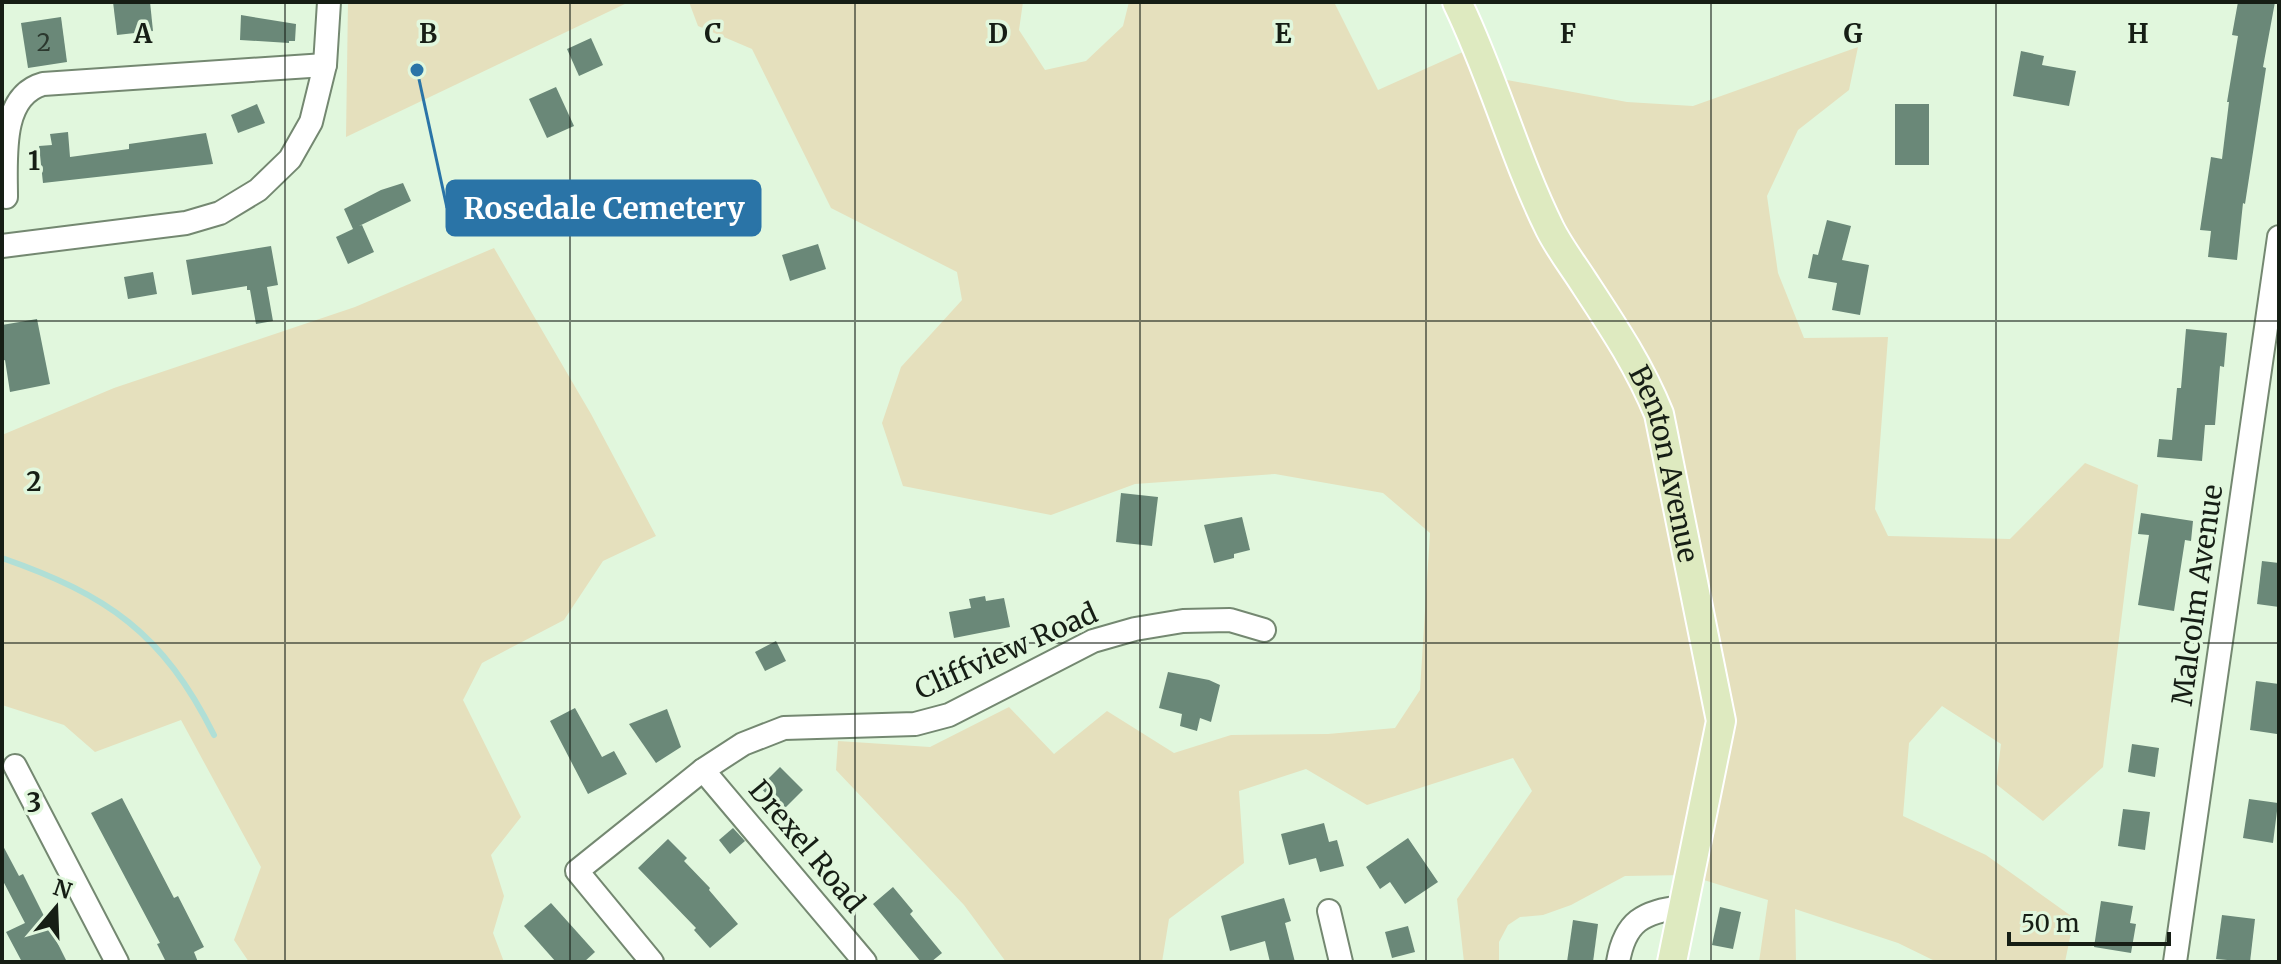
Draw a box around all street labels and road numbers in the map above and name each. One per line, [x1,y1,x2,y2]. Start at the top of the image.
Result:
street label: Benton Avenue [1621,359,1706,565]
street label: Malcolm Avenue [2164,482,2230,708]
street label: Cliffview Road [909,595,1103,707]
street label: Drexel Road [741,772,873,920]

